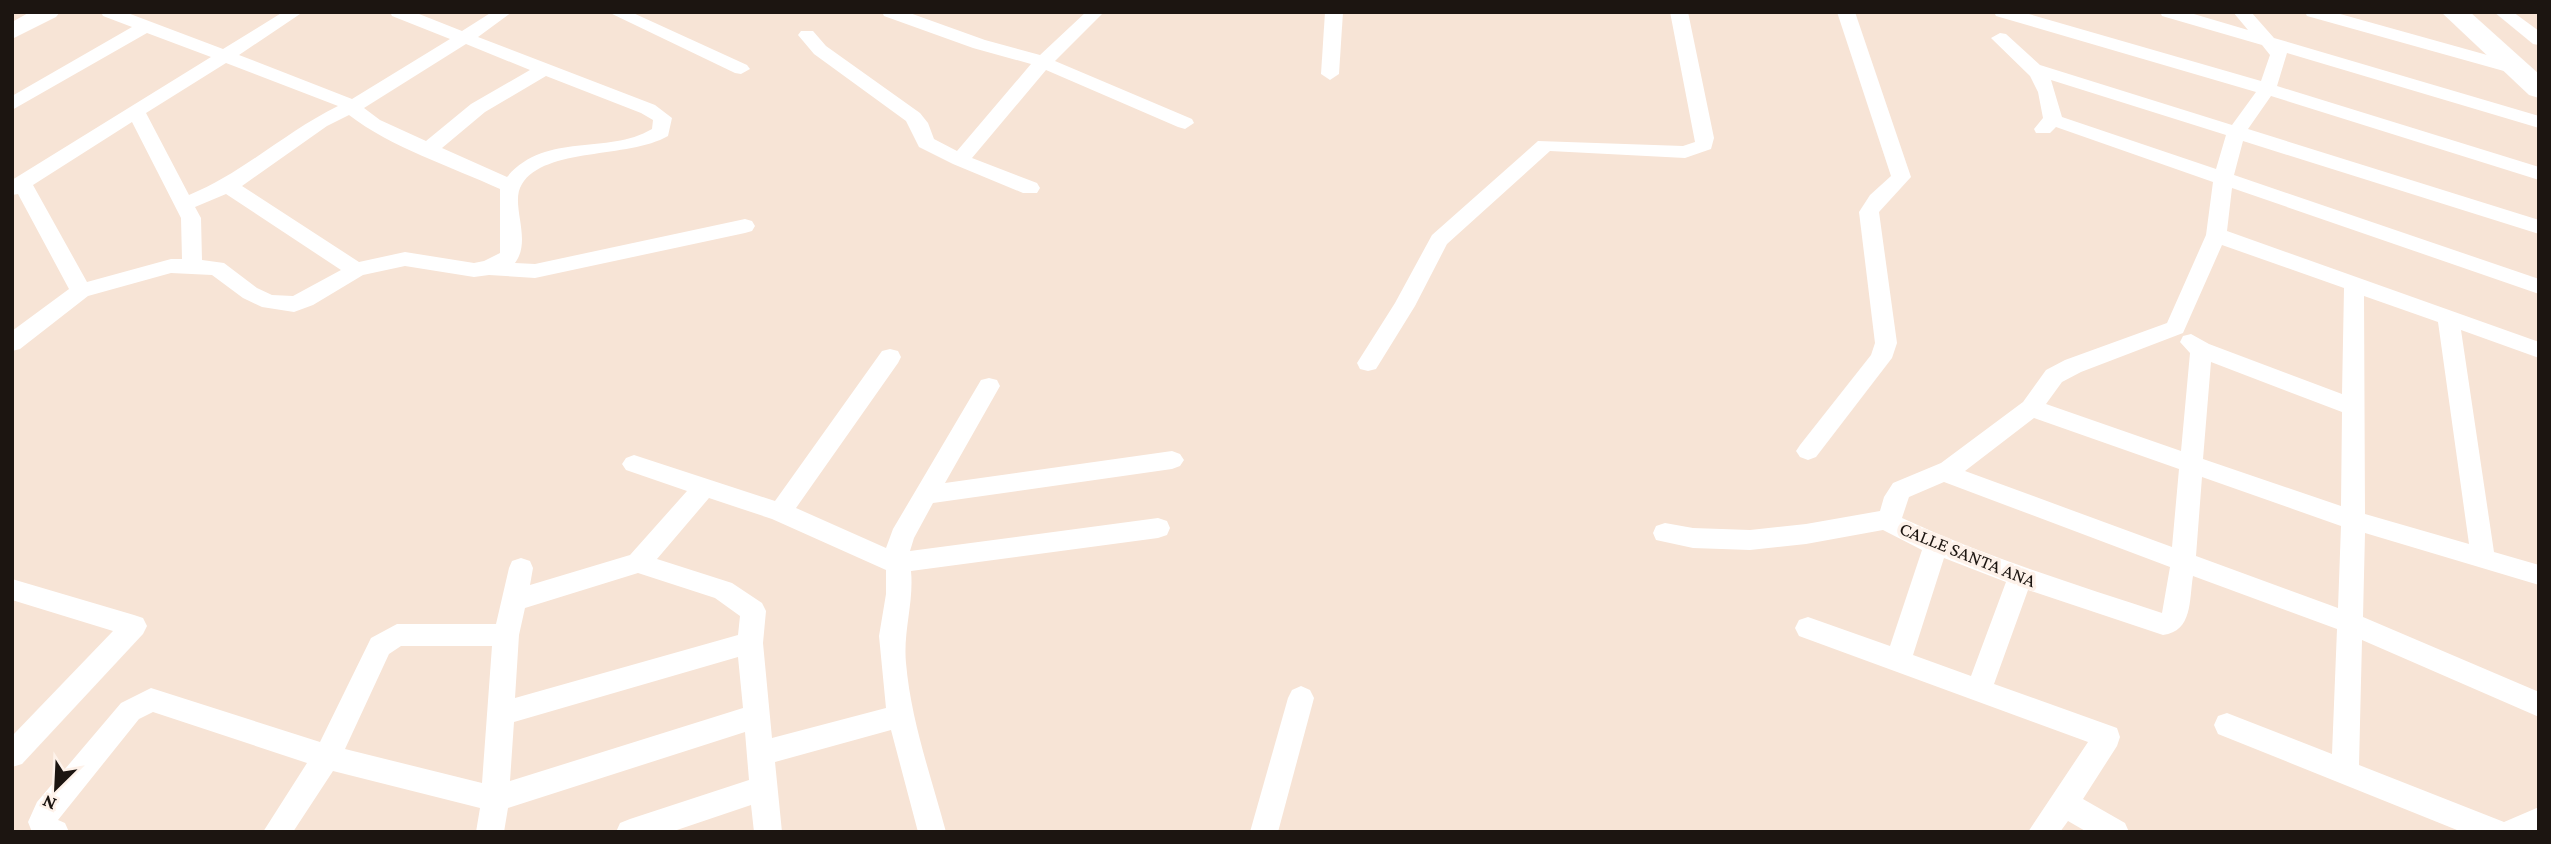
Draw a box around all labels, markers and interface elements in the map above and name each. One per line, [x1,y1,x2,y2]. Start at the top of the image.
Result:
street label: CALLE SANTA ANA [1897,518,2039,591]
north arrow [21,753,91,823]
text: N [39,791,59,815]

